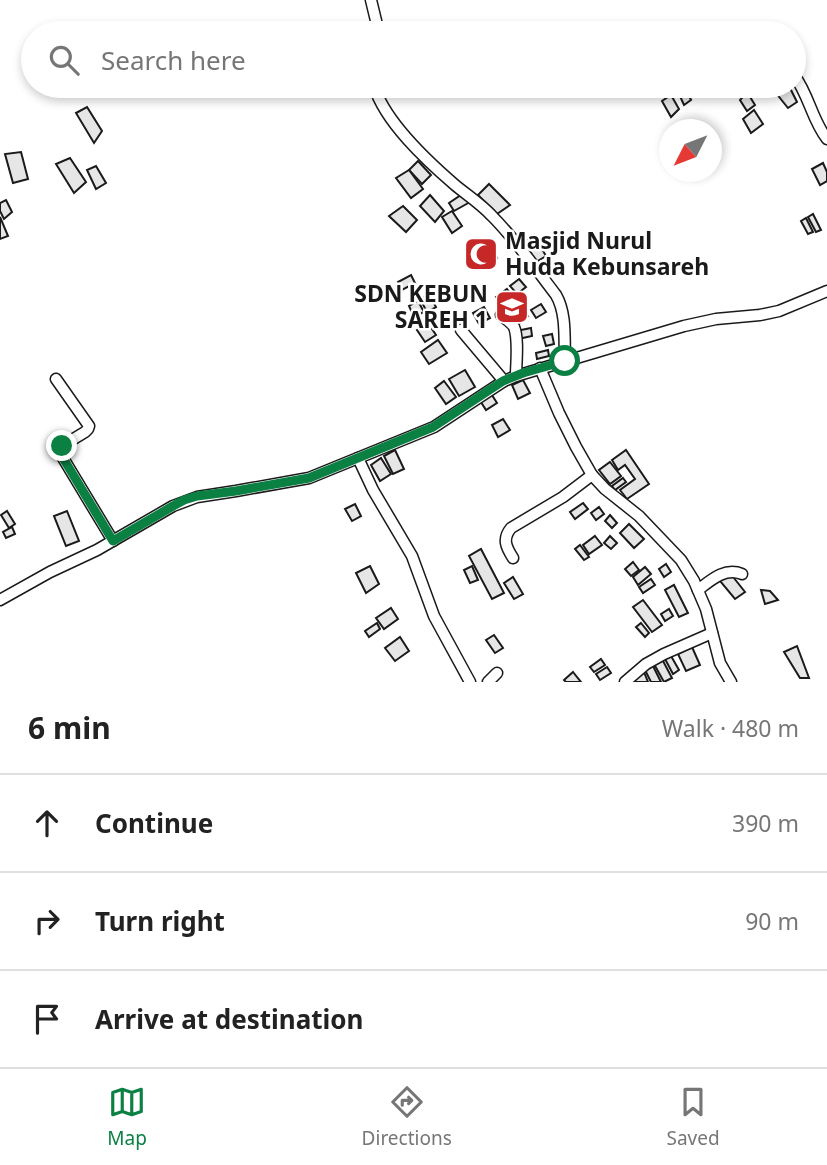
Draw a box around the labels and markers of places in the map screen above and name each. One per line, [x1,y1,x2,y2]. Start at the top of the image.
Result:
place label: Masjid Nurul Huda Kebunsareh [505,224,709,282]
mosque icon: Masjid Nurul Huda Kebunsareh [462,235,500,273]
place label: SDN KEBUN SAREH 1 [354,277,488,335]
school or university icon: SDN KEBUN SAREH 1 [493,288,531,326]

